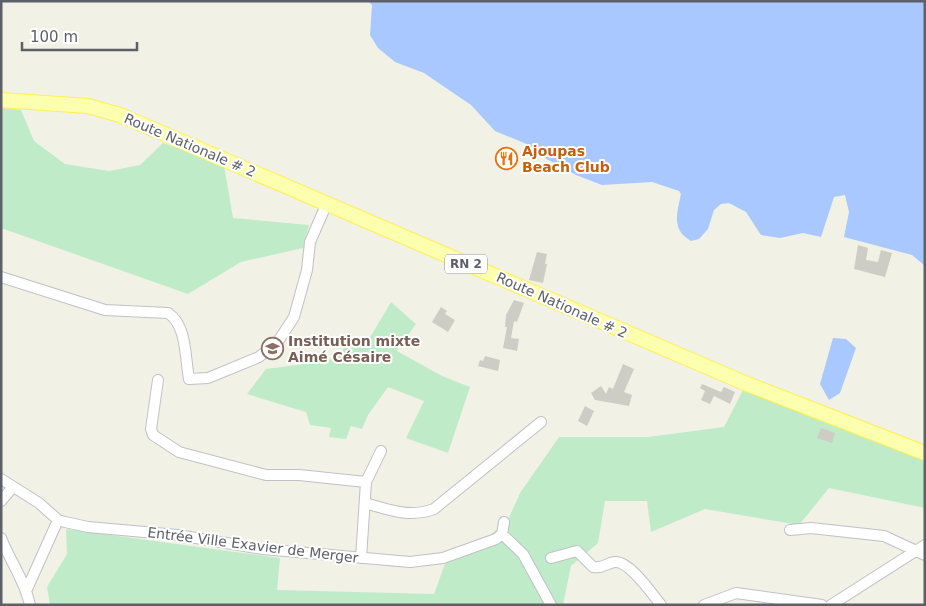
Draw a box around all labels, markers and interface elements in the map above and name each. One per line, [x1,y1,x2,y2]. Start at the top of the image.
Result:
scale bar [22,20,138,52]
text: 100 m [30,28,78,46]
street label: Route Nationale # 2 [122,110,258,180]
place label: Ajoupas Beach Club [522,143,610,175]
restaurant icon: Ajoupas Beach Club [494,147,518,171]
road number: RN 2 [445,254,487,274]
street label: Route Nationale # 2 [494,269,630,341]
place label: Institution mixte Aimé Césaire [288,333,420,365]
school or university icon: Institution mixte Aimé Césaire [260,337,284,361]
street label: Entrée Ville Exavier de Merger [147,524,360,566]

